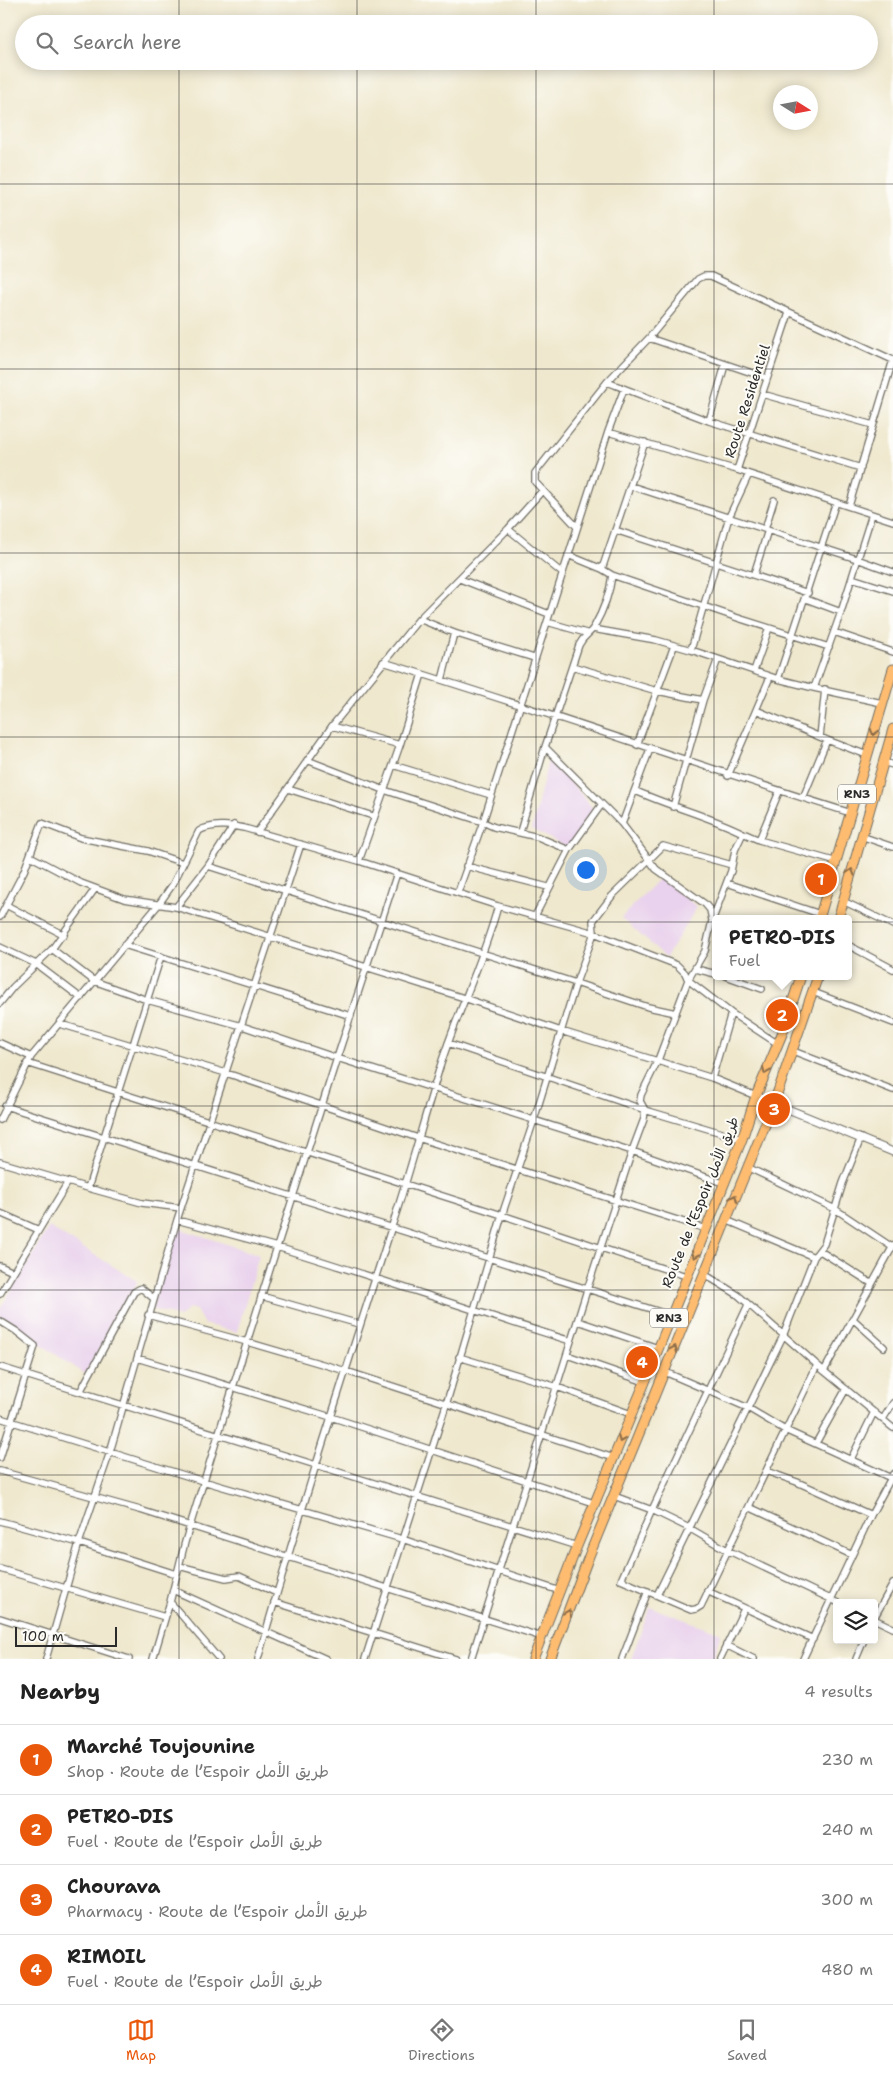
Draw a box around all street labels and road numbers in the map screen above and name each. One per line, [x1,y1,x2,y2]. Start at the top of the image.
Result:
street label: Route Residentiel [720,341,774,460]
road number: RN3 [838,784,876,804]
street label: Route de l’Espoir طريق الأمل [657,1114,743,1290]
road number: RN3 [650,1309,688,1328]

